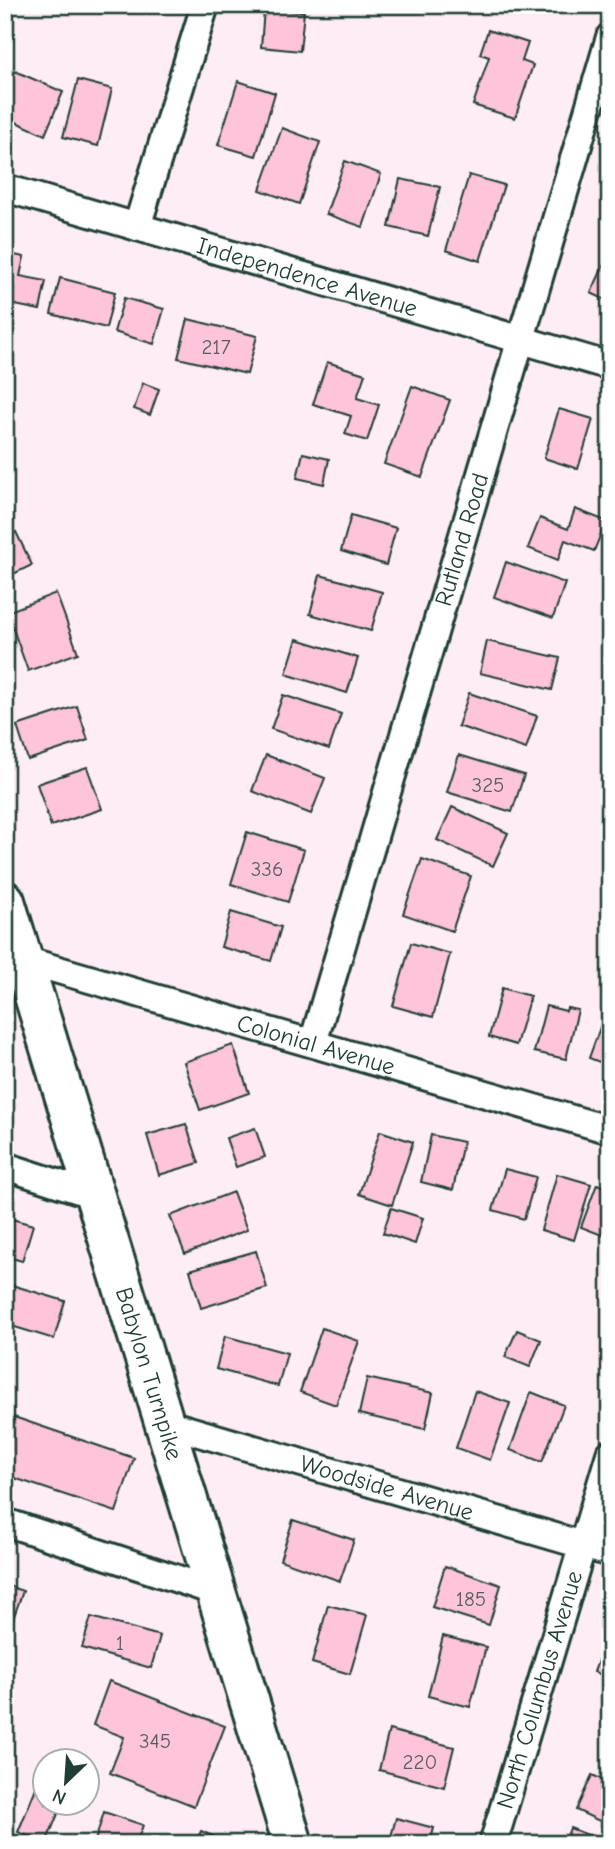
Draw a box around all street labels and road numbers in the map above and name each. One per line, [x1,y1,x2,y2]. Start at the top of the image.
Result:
street label: Independence Avenue [194,231,421,323]
street label: Rutland Road [429,470,494,609]
street label: Colonial Avenue [234,1009,398,1081]
street label: Babylon Turnpike [110,1284,189,1463]
street label: Woodside Avenue [297,1449,477,1526]
street label: North Columbus Avenue [490,1568,588,1812]

